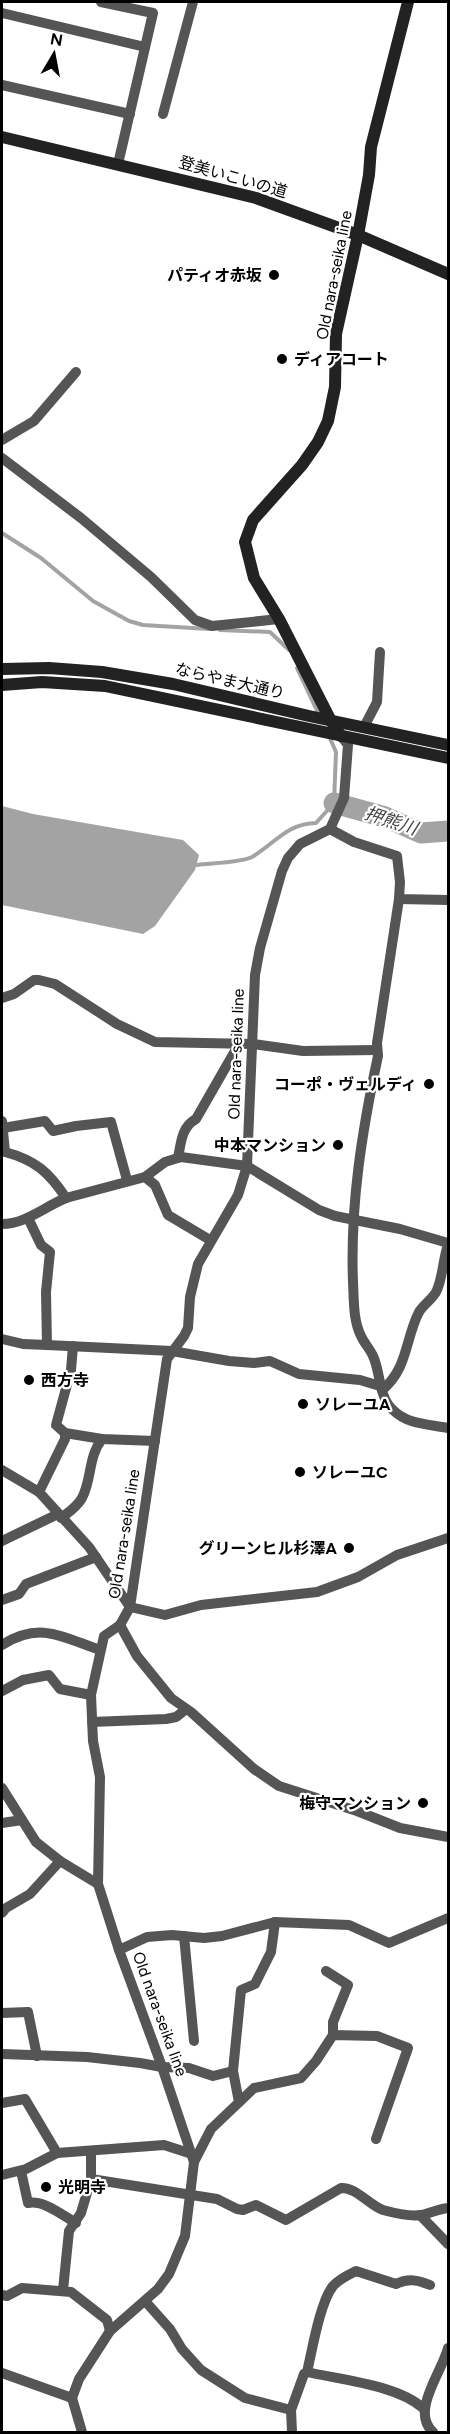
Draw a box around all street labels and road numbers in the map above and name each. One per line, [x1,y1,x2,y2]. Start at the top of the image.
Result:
street label: 登美いこいの道 [177,152,289,202]
street label: Old nara-seika line [312,209,356,341]
street label: ならやま大通り [173,659,287,703]
street label: Old nara-seika line [224,988,248,1120]
street label: Old nara-seika line [104,1468,144,1600]
street label: Old nara-seika line [129,1949,191,2079]

